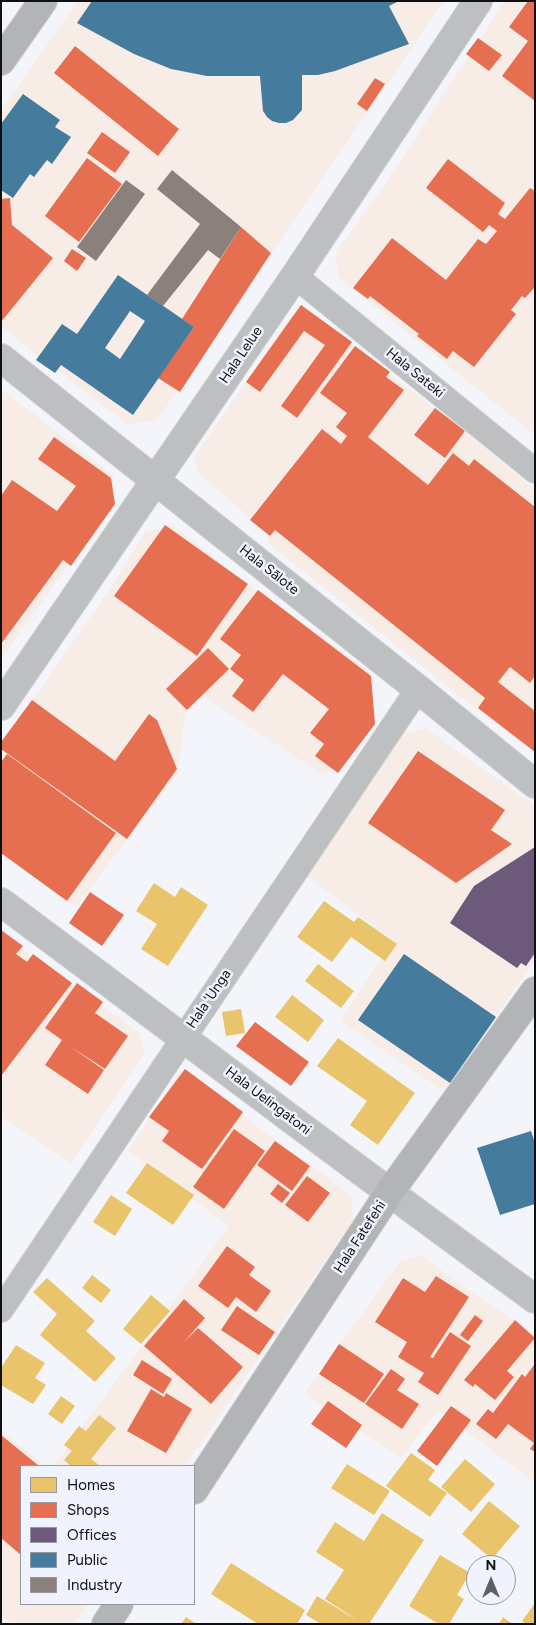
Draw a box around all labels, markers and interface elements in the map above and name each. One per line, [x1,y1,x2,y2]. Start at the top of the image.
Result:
street label: Hala Lelue [216,323,266,387]
street label: Hala Sateki [383,344,447,402]
street label: Hala Sālote [236,541,302,599]
street label: Hala 'Unga [183,966,235,1032]
street label: Hala Uelingatoni [222,1063,314,1139]
street label: Hala Fatefehi [330,1198,390,1276]
legend [20,1465,195,1605]
text: Homes [67,1476,115,1494]
text: Shops [67,1501,109,1519]
text: Offices [67,1526,117,1544]
text: Public [67,1551,108,1569]
north arrow [466,1555,516,1605]
text: N [486,1557,496,1574]
text: Industry [67,1576,122,1594]

